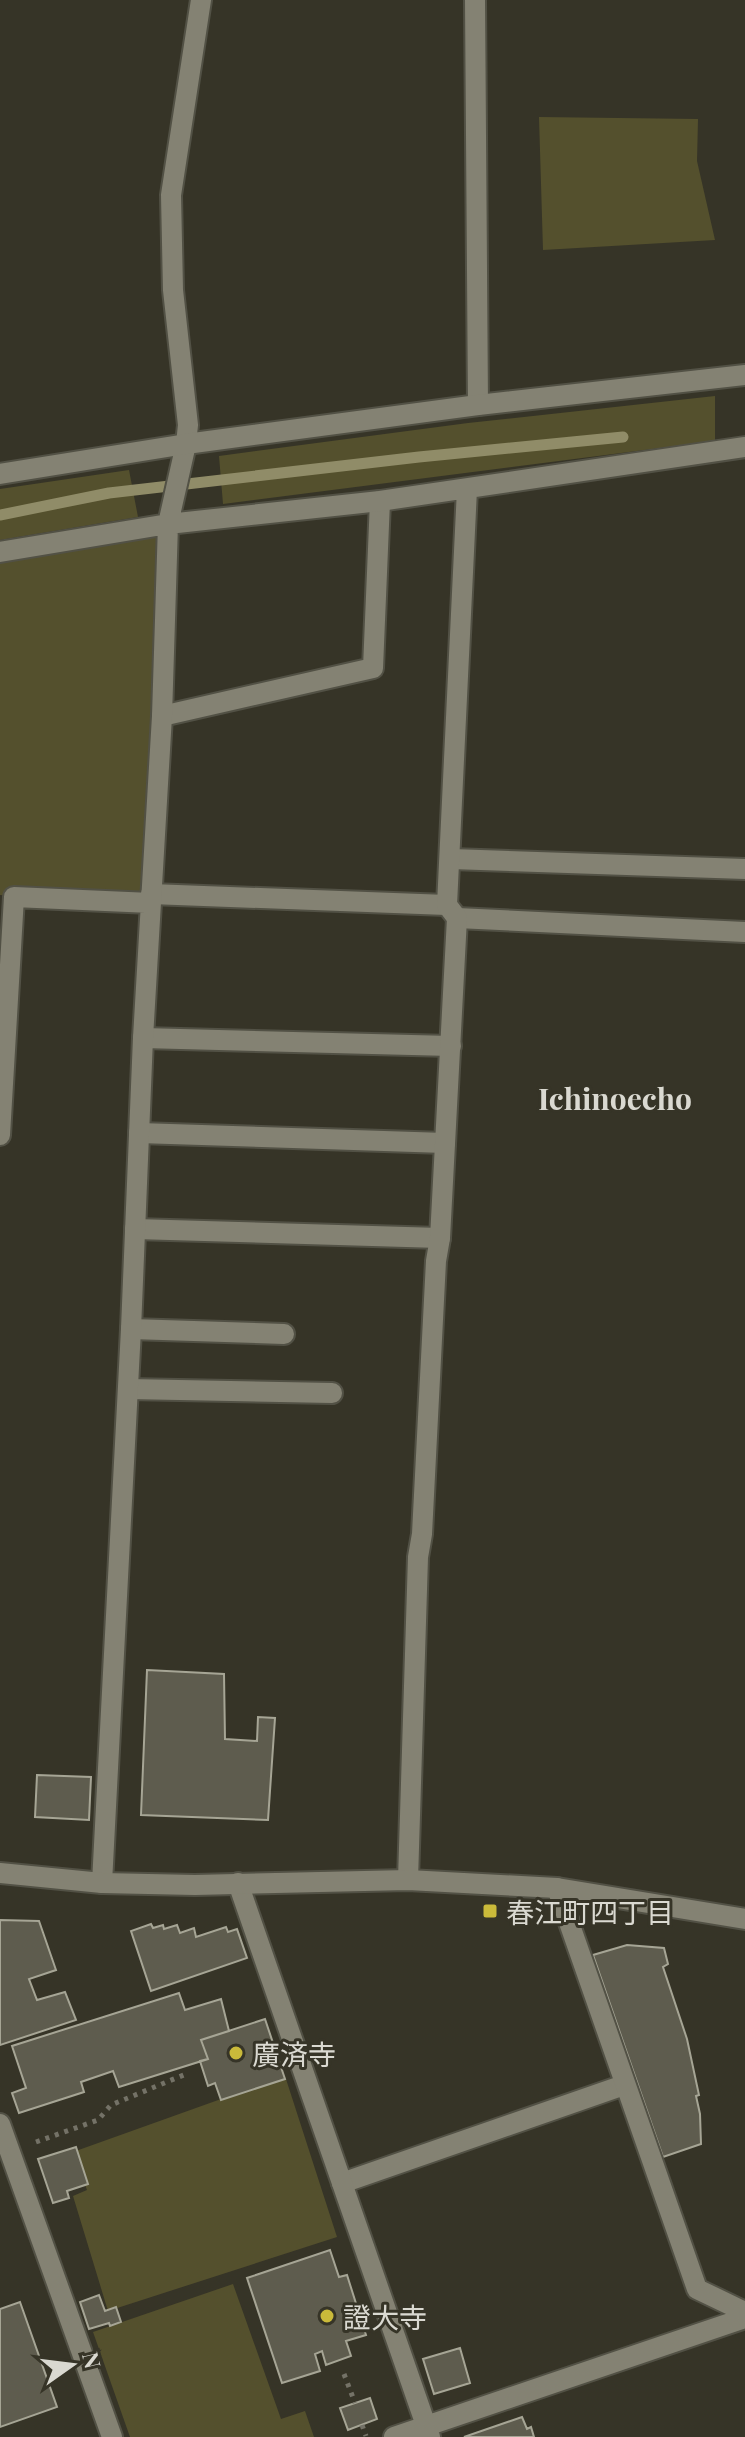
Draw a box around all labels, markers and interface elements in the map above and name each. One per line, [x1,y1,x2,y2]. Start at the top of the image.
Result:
district label: Ichinoecho [538,1078,692,1118]
place label: 春江町四丁目 [506,1893,674,1930]
marker: 春江町四丁目 [481,1902,499,1920]
place label: 廣済寺 [252,2035,336,2072]
marker: 廣済寺 [227,2044,245,2062]
place label: 證大寺 [343,2298,427,2335]
marker: 證大寺 [318,2307,336,2325]
north arrow [32,2325,112,2405]
text: N [76,2349,109,2371]

